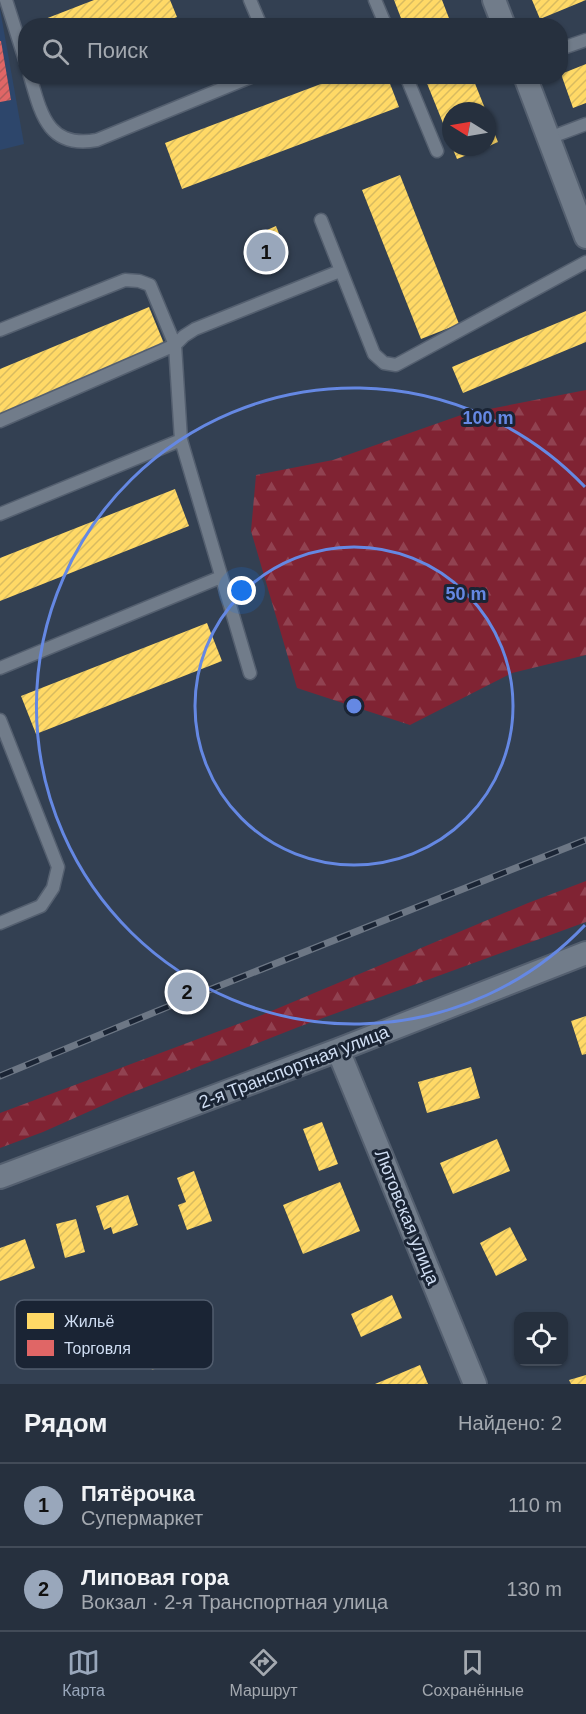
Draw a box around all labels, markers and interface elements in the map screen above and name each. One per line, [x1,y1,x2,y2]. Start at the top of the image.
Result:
search box [18,18,568,84]
icon: search [39,35,72,68]
text: Поиск [87,38,148,63]
north arrow [442,102,496,156]
pin: 1 [246,230,286,274]
text: 100 m [462,408,514,428]
your location [227,576,256,605]
text: 50 m [445,584,487,604]
centre of rings [344,696,364,716]
pin: 2 [168,970,207,1014]
street label: 2-я Транспортная улица [196,1021,393,1112]
street label: Лютовская улица [371,1147,444,1288]
legend [15,1300,213,1369]
map controls [514,1312,568,1366]
button: locate [514,1312,568,1366]
text: Жильё [64,1313,114,1330]
text: Торговля [64,1340,131,1357]
text: Рядом [24,1408,107,1438]
text: Найдено: 2 [458,1412,562,1434]
text: Пятёрочка [81,1481,195,1506]
text: 1 [38,1494,49,1516]
text: 110 m [508,1494,562,1516]
text: Супермаркет [81,1507,203,1529]
text: Липовая гора [81,1565,229,1590]
text: 2 [38,1578,49,1600]
text: 130 m [506,1578,562,1600]
text: Вокзал · 2-я Транспортная улица [81,1591,388,1613]
tab: Карта [62,1646,105,1700]
tab: Маршрут [229,1646,298,1700]
tab: Сохранённые [422,1646,524,1700]

